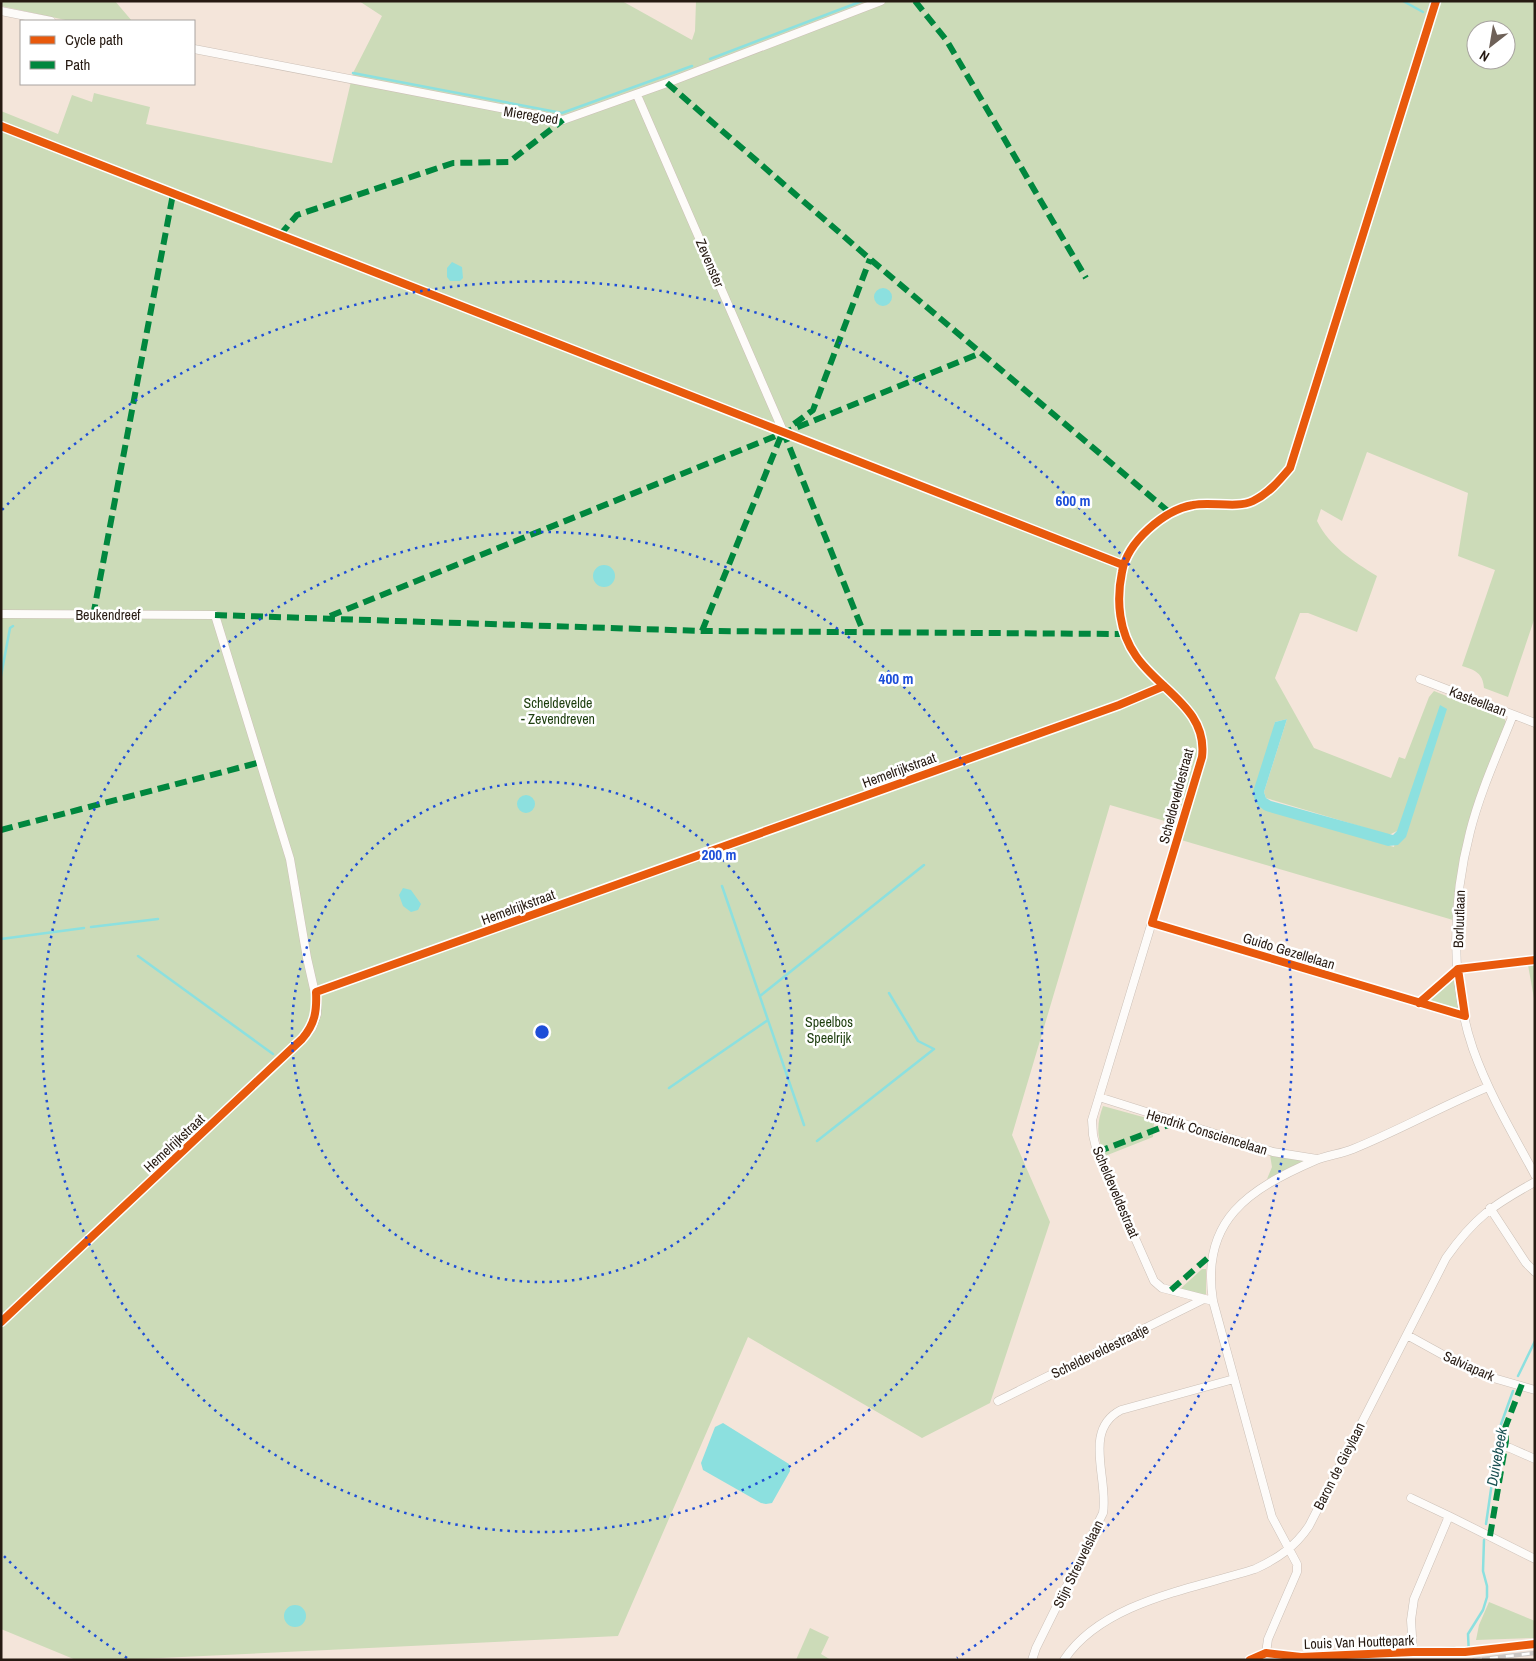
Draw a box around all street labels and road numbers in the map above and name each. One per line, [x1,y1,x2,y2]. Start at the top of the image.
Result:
street label: Mieregoed [502,102,560,128]
street label: Zevenster [692,236,728,290]
street label: Beukendreef [75,606,141,624]
street label: Kasteellaan [1447,682,1509,720]
street label: Scheldeveldestraat [1155,747,1197,845]
street label: Hemelrijkstraat [860,748,938,792]
street label: Hemelrijkstraat [479,885,557,929]
street label: Borluutlaan [1449,890,1469,948]
street label: Guido Gezellelaan [1241,928,1337,974]
street label: Hendrik Consciencelaan [1144,1105,1270,1159]
street label: Hemelrijkstraat [140,1110,208,1176]
street label: Scheldeveldestraat [1089,1144,1143,1240]
street label: Scheldeveldestraatje [1048,1320,1152,1382]
street label: Salviapark [1441,1347,1498,1385]
street label: Baron de Gieylaan [1309,1419,1369,1513]
street label: Stijn Streuvelslaan [1049,1517,1107,1611]
street label: Louis Van Houttepark [1304,1631,1415,1653]

